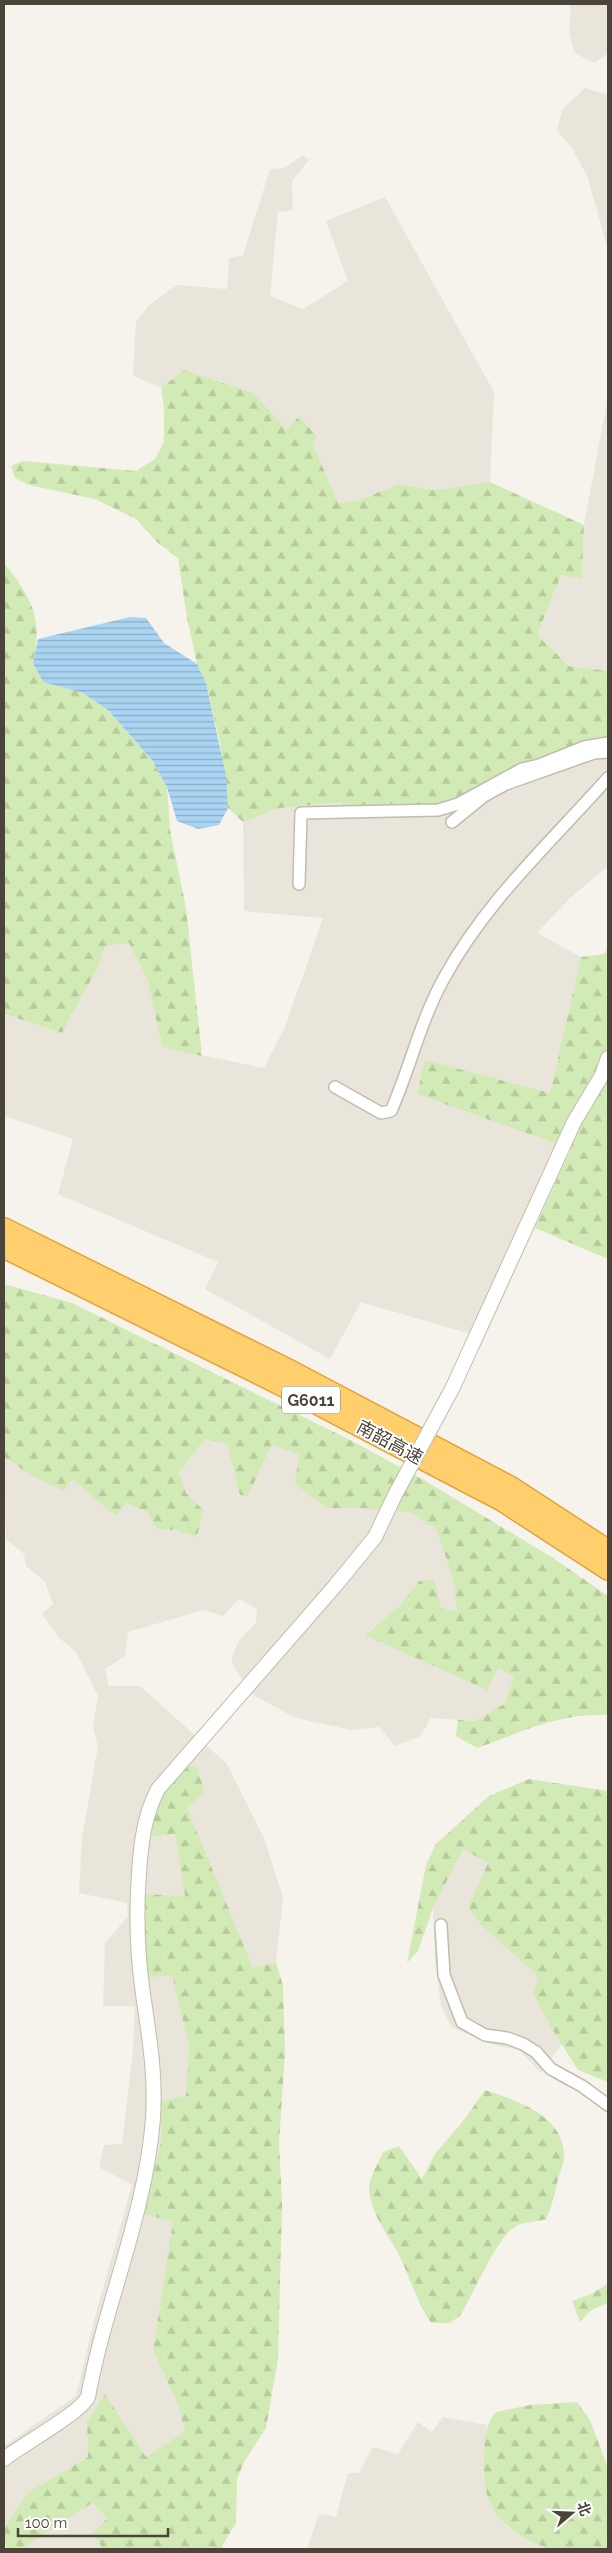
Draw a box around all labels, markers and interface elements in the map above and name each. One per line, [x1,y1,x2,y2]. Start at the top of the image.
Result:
road number: G6011 [282,1386,340,1414]
street label: 南韶高速 [353,1416,427,1468]
north arrow [547,2488,597,2538]
text: 北 [574,2500,594,2518]
scale bar [18,2506,168,2538]
text: 100 m [25,2514,67,2532]

